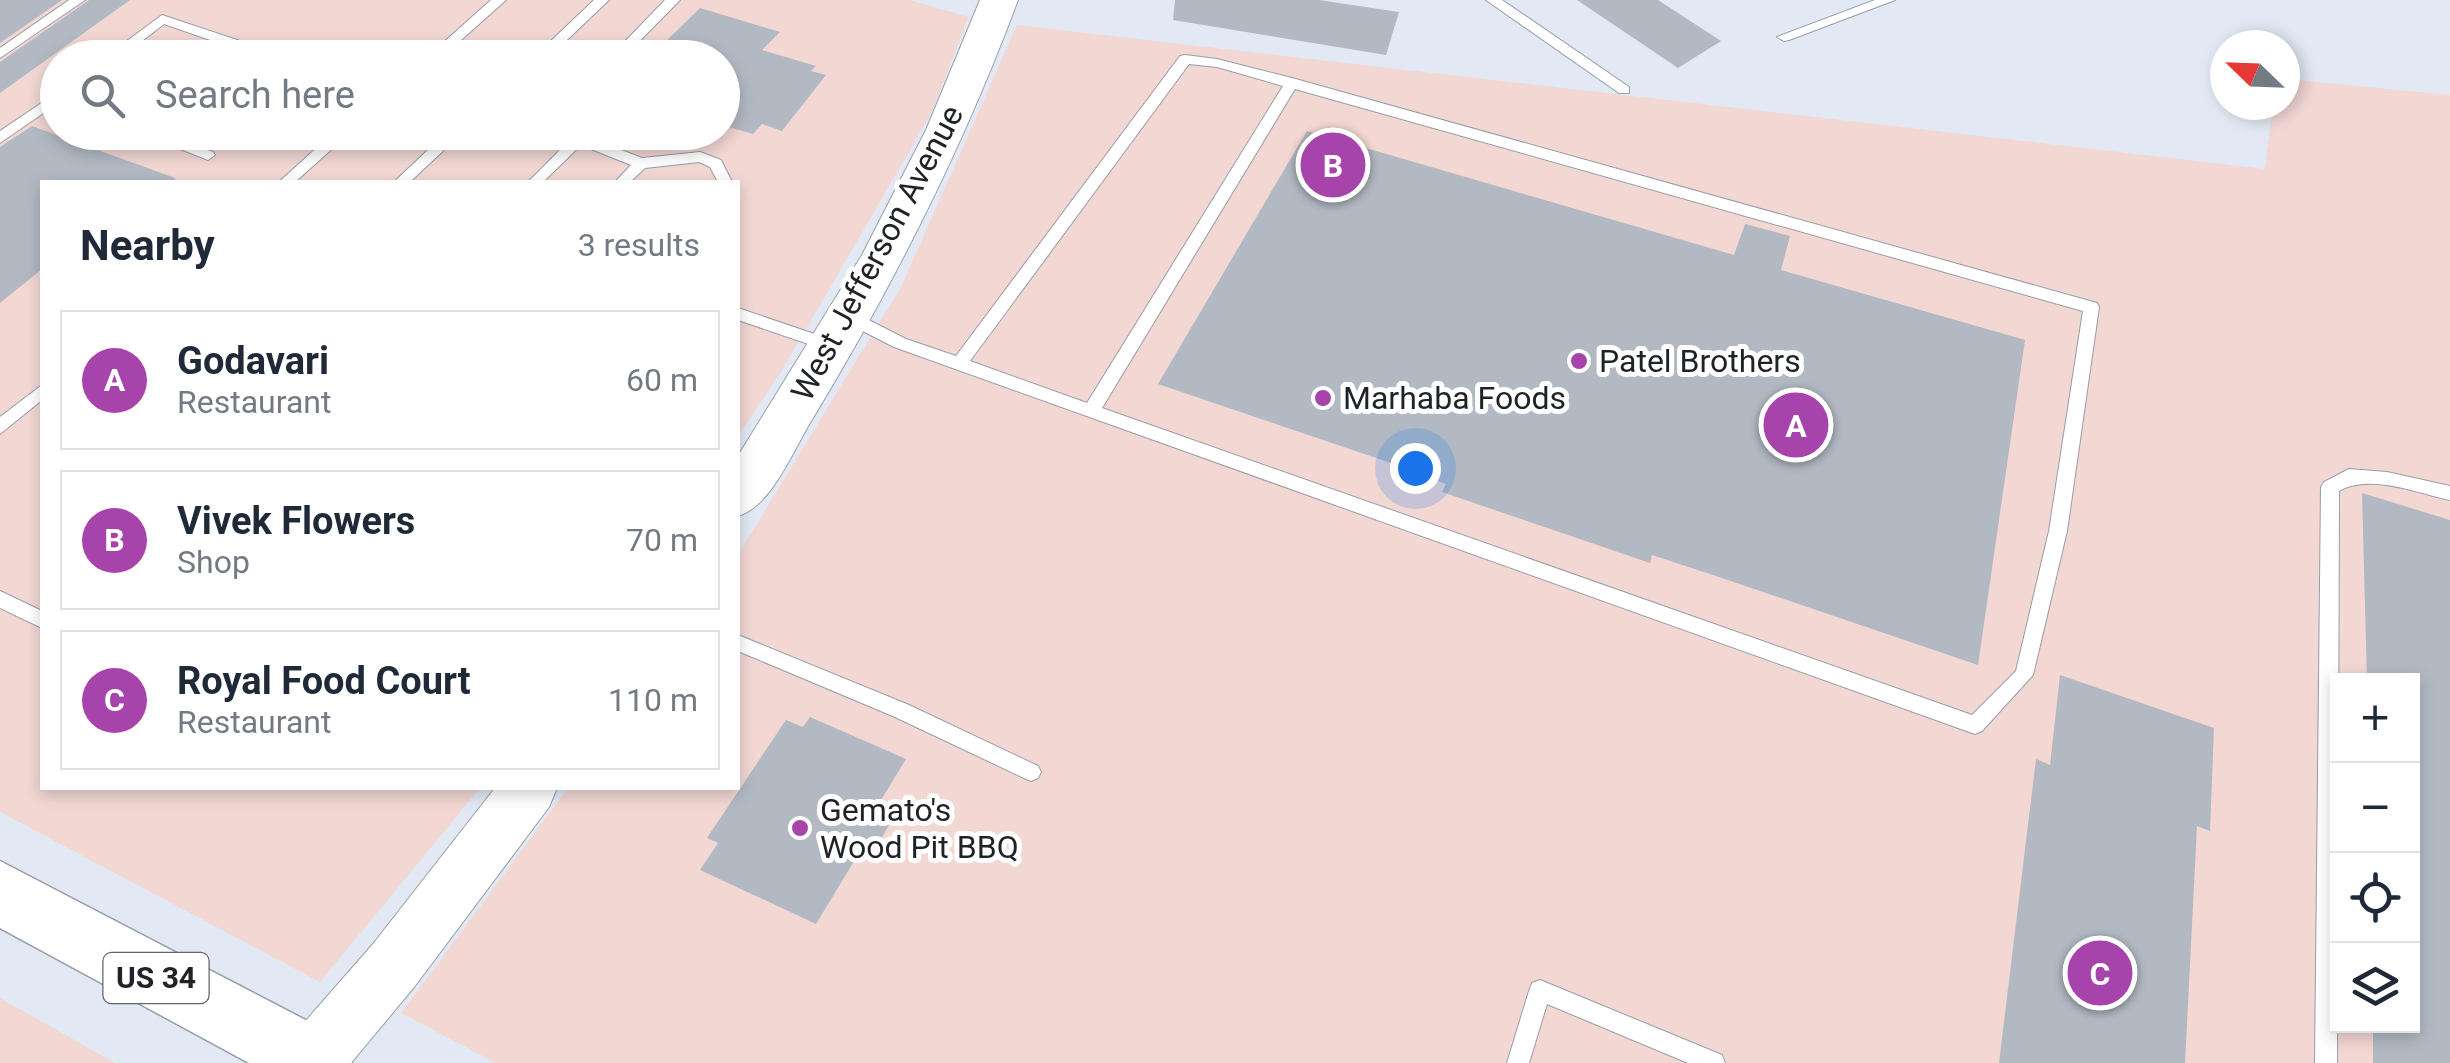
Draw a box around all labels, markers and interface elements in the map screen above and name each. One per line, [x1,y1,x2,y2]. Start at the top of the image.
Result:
north arrow [2210,30,2300,120]
search box [40,40,740,150]
icon: search [75,68,130,123]
text: Search here [155,73,355,117]
street label: West Jefferson Avenue [783,99,971,407]
pin: B [1300,128,1366,202]
text: Nearby [80,221,215,270]
text: 3 results [578,226,700,264]
text: Godavari [177,339,329,383]
place label: Patel Brothers [1599,342,1801,380]
marker: Patel Brothers [1568,350,1590,372]
text: A [104,361,125,399]
text: 60 m [626,361,698,399]
place label: Marhaba Foods [1343,379,1566,417]
text: Restaurant [177,383,331,421]
marker: Marhaba Foods [1312,387,1334,409]
pin: A [1764,388,1828,462]
your location [1390,443,1441,494]
text: Vivek Flowers [177,499,415,543]
text: B [104,521,125,559]
text: 70 m [626,521,698,559]
text: Shop [177,543,250,581]
text: Royal Food Court [177,659,471,703]
map controls [2330,673,2420,1033]
button: + [2330,673,2420,763]
text: C [104,681,125,719]
text: 110 m [608,681,698,719]
text: Restaurant [177,703,331,741]
button: − [2330,763,2420,853]
place label: Gemato's Wood Pit BBQ [820,791,1019,866]
marker: Gemato's Wood Pit BBQ [789,817,811,839]
button: locate [2330,853,2420,943]
pin: C [2068,936,2132,1010]
button: layers [2330,943,2420,1033]
road number: US 34 [104,953,208,1003]

